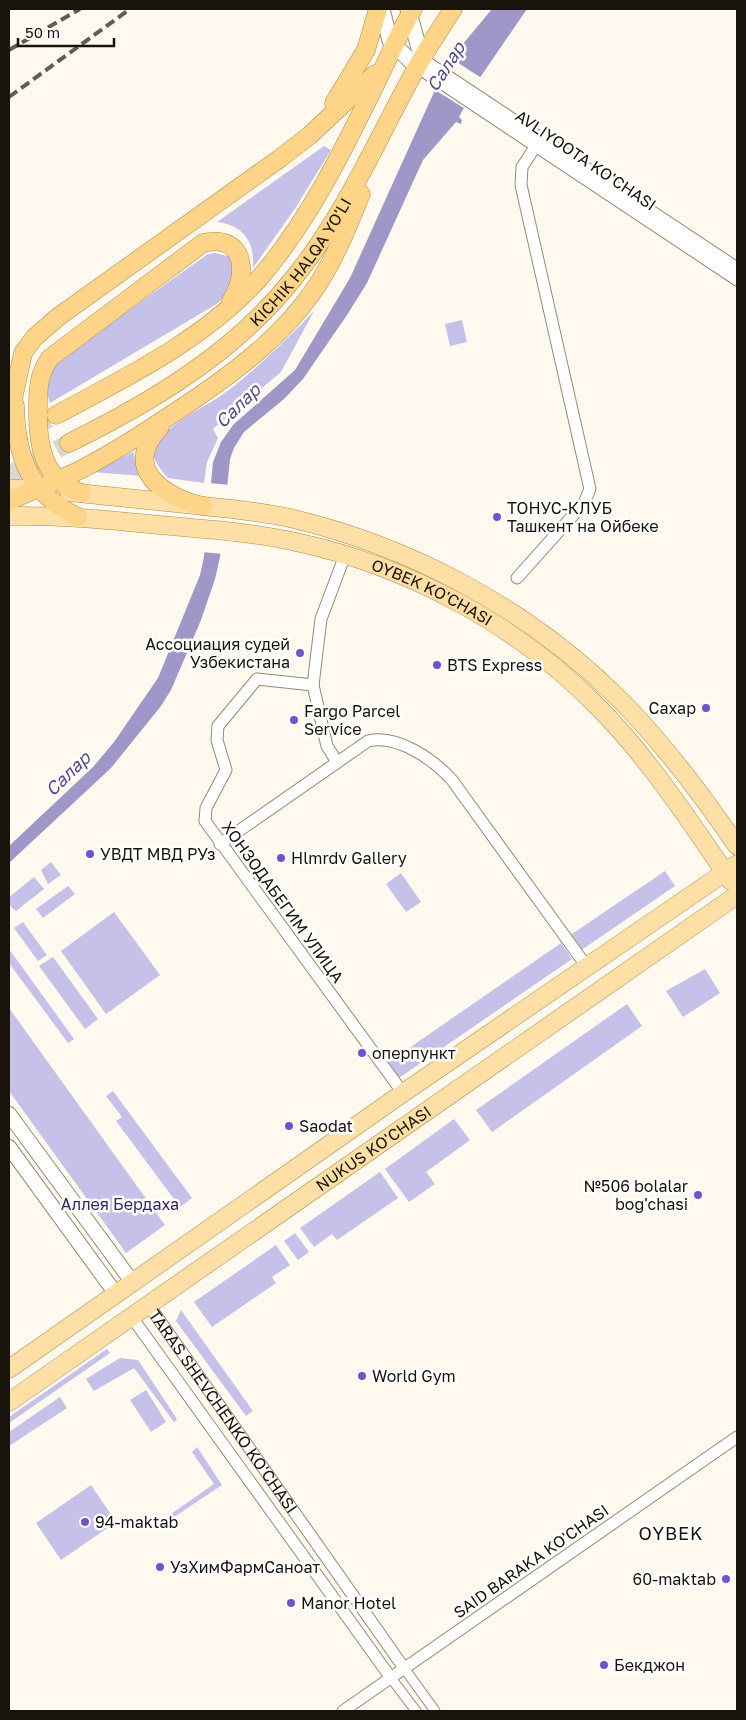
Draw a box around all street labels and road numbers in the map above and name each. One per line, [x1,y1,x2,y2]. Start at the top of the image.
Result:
street label: AVLIYOOTA KO'CHASI [512,105,660,215]
street label: KICHIK HALQA YO'LI [245,194,355,330]
street label: OYBEK KO'CHASI [369,554,496,630]
street label: ХОНЗОДАБЕГИМ УЛИЦА [218,817,348,987]
street label: NUKUS KO'CHASI [312,1101,435,1195]
street label: TARAS SHEVCHENKO KO'CHASI [145,1305,302,1517]
street label: SAID BARAKA KO'CHASI [450,1500,612,1622]

